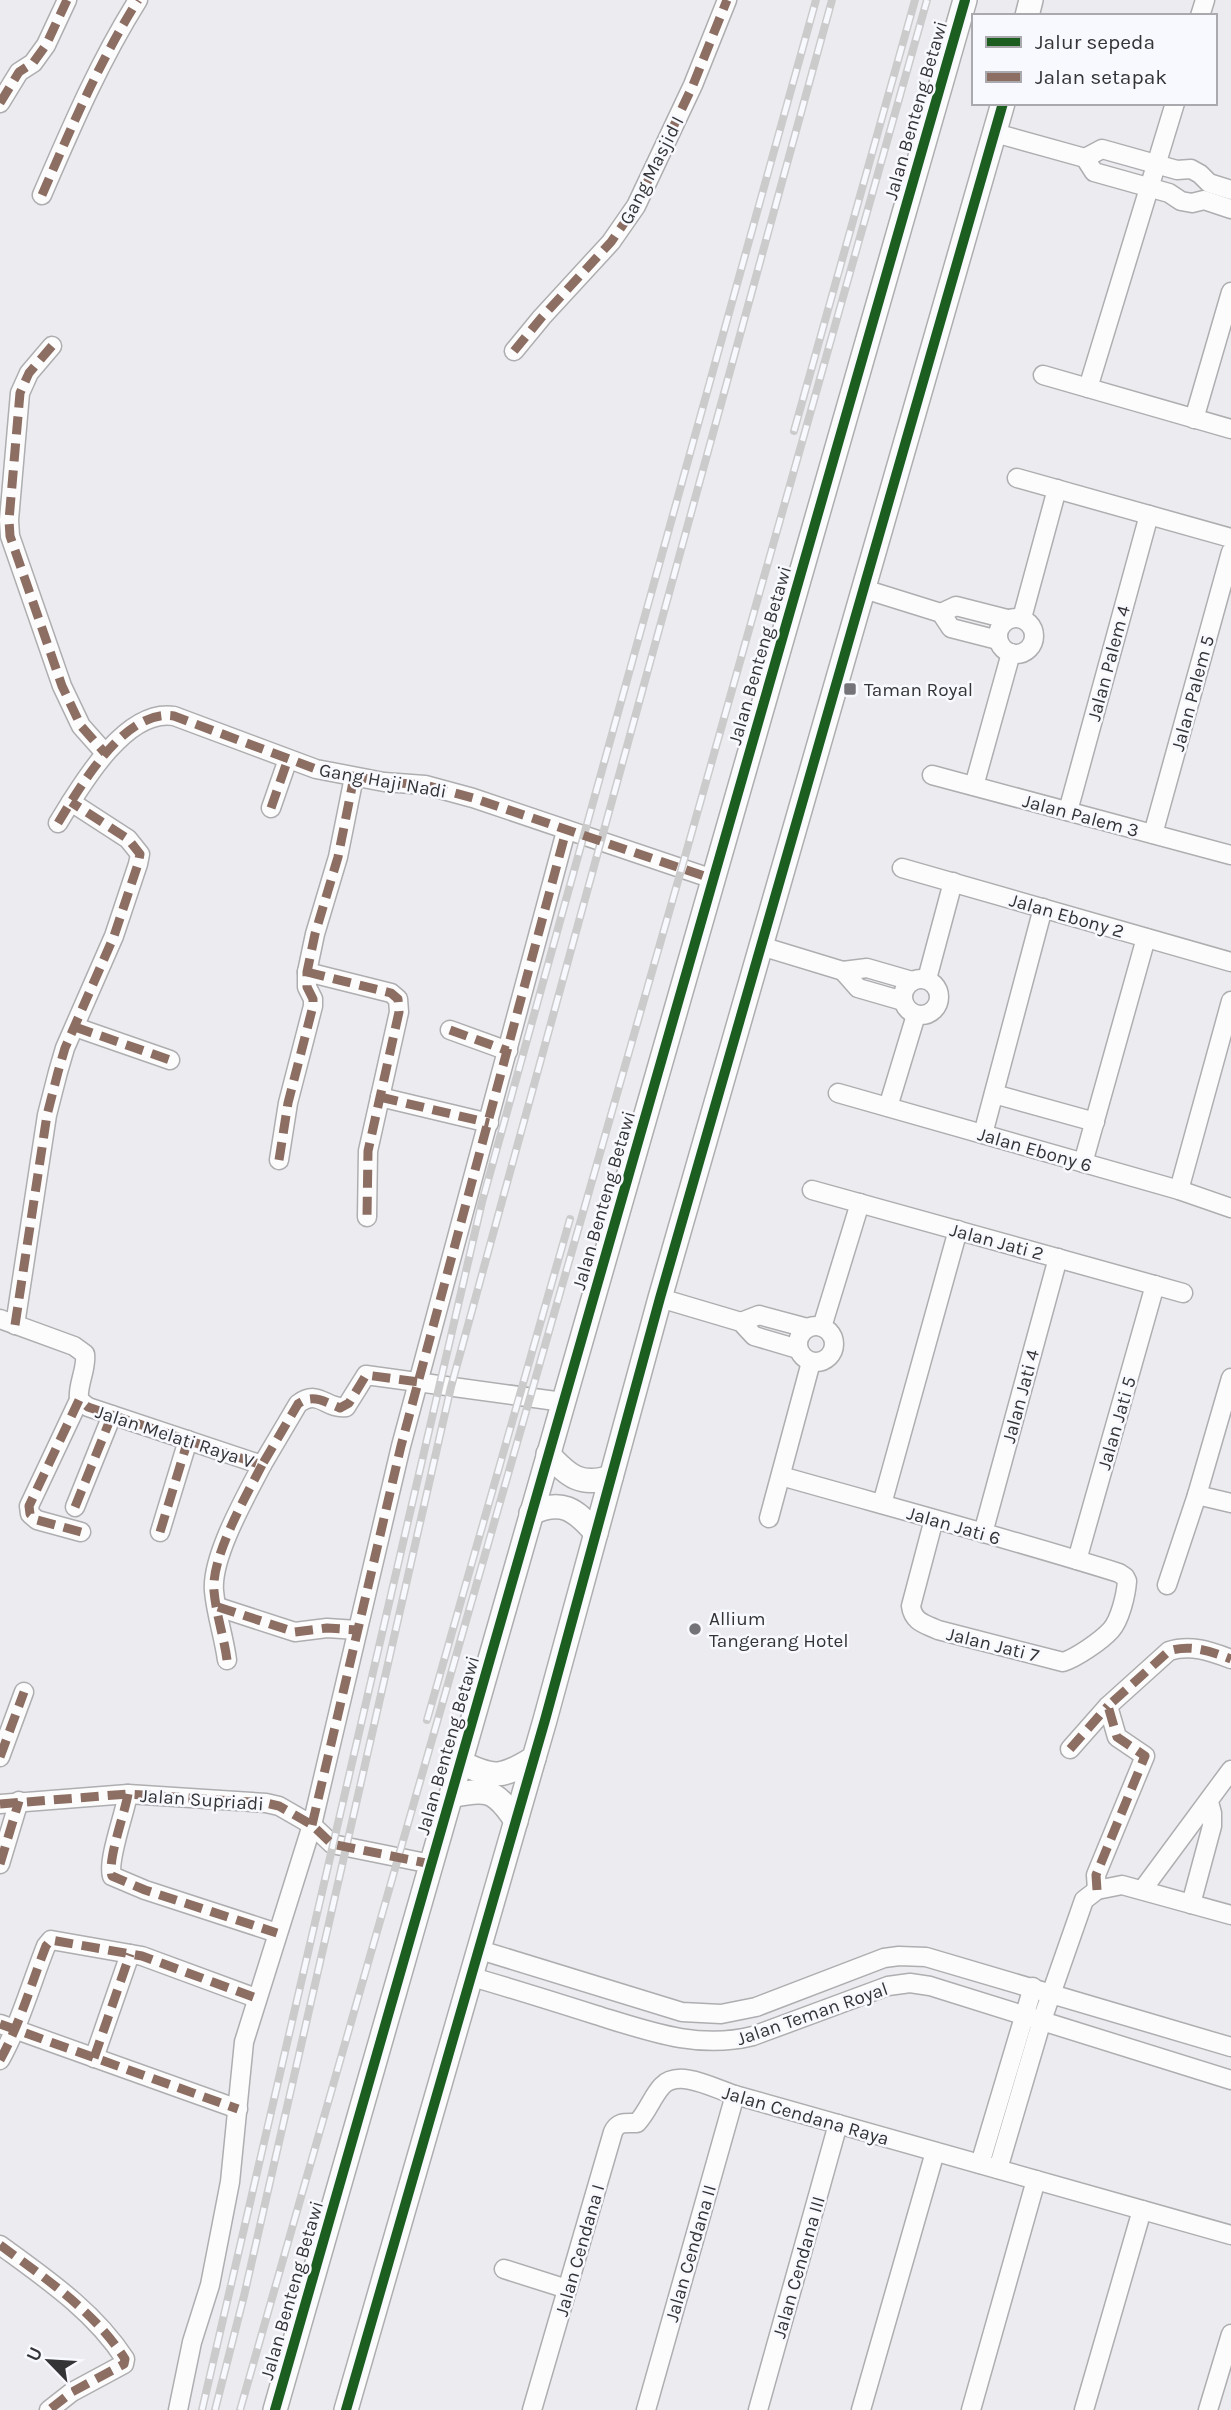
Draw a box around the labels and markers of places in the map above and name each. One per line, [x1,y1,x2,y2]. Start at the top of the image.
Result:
place label: Taman Royal [864,679,973,701]
marker: Taman Royal [842,681,858,697]
place label: Allium Tangerang Hotel [709,1608,849,1652]
marker: Allium Tangerang Hotel [687,1621,703,1637]

